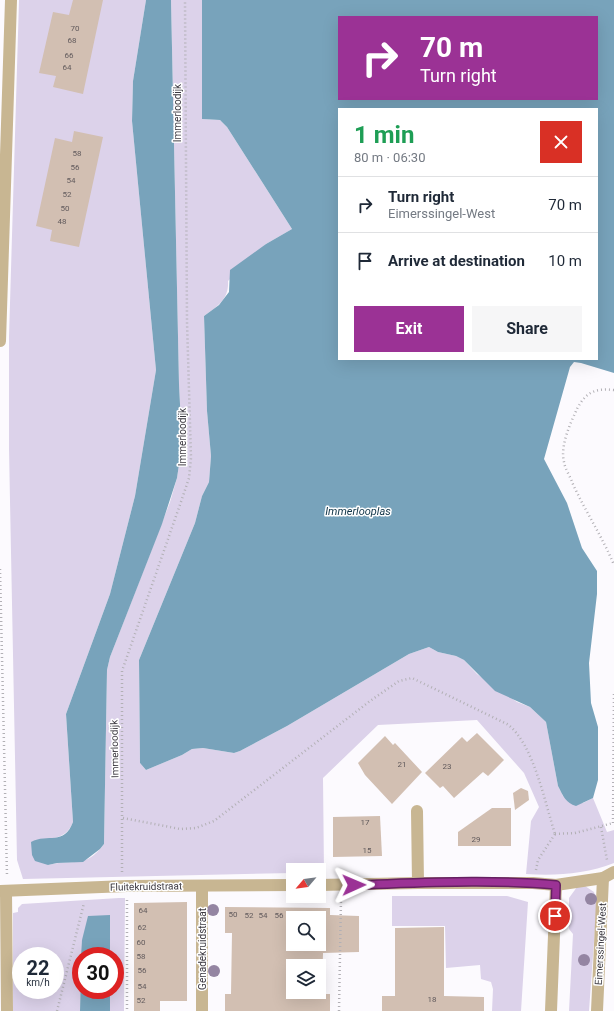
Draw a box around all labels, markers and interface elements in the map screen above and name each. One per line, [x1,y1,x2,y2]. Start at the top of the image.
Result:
house number: 70 [71,24,80,33]
text: 70 m [420,31,483,64]
icon: right [354,32,406,84]
house number: 68 [68,36,77,45]
house number: 66 [65,51,74,60]
house number: 64 [63,63,72,72]
text: Turn right [420,65,497,86]
street label: Immerloodijk [172,83,183,142]
text: 1 min [354,121,414,149]
button: close [540,121,582,163]
house number: 58 [73,149,82,158]
text: 80 m · 06:30 [354,150,425,165]
house number: 56 [71,163,80,172]
house number: 54 [67,176,76,185]
text: Turn right [388,188,454,206]
house number: 52 [63,190,72,199]
icon: right [354,194,376,216]
text: 70 m [548,196,582,214]
house number: 50 [61,204,70,213]
text: Eimerssingel-West [388,206,495,221]
house number: 48 [58,217,67,226]
icon: arrive [354,250,376,272]
text: Arrive at destination [388,252,525,270]
text: 10 m [548,252,582,270]
button: Exit [354,306,464,352]
button: Share [472,306,582,352]
street label: Immerloodijk [177,407,188,466]
water label: Immerlooplas [325,505,391,518]
street label: Immerloodijk [108,719,121,778]
house number: 21 [398,760,407,769]
house number: 23 [443,762,452,771]
house number: 17 [361,818,370,827]
house number: 29 [472,835,481,844]
house number: 15 [363,846,372,855]
north arrow [286,863,326,903]
map controls [286,863,326,999]
position arrow [333,864,375,906]
street label: Fluitekruidstraat [110,880,182,893]
pin [538,899,572,933]
street label: Eimerssingel-West [593,903,608,985]
icon: arrive [544,905,566,927]
house number: 64 [139,906,148,915]
street label: Genadekruidstraat [197,908,208,990]
house number: 50 [229,910,238,919]
house number: 52 [245,911,254,920]
house number: 54 [259,911,268,920]
house number: 56 [275,911,284,920]
button: search [286,911,326,951]
house number: 62 [138,923,147,932]
house number: 60 [137,938,146,947]
speed limit sign: 30 [72,947,124,999]
house number: 58 [137,952,146,961]
text: 22 [27,956,49,980]
button: layers [286,959,326,999]
house number: 56 [138,966,147,975]
text: km/h [26,977,50,988]
house number: 54 [138,982,147,991]
house number: 18 [428,995,437,1004]
house number: 52 [137,996,146,1005]

